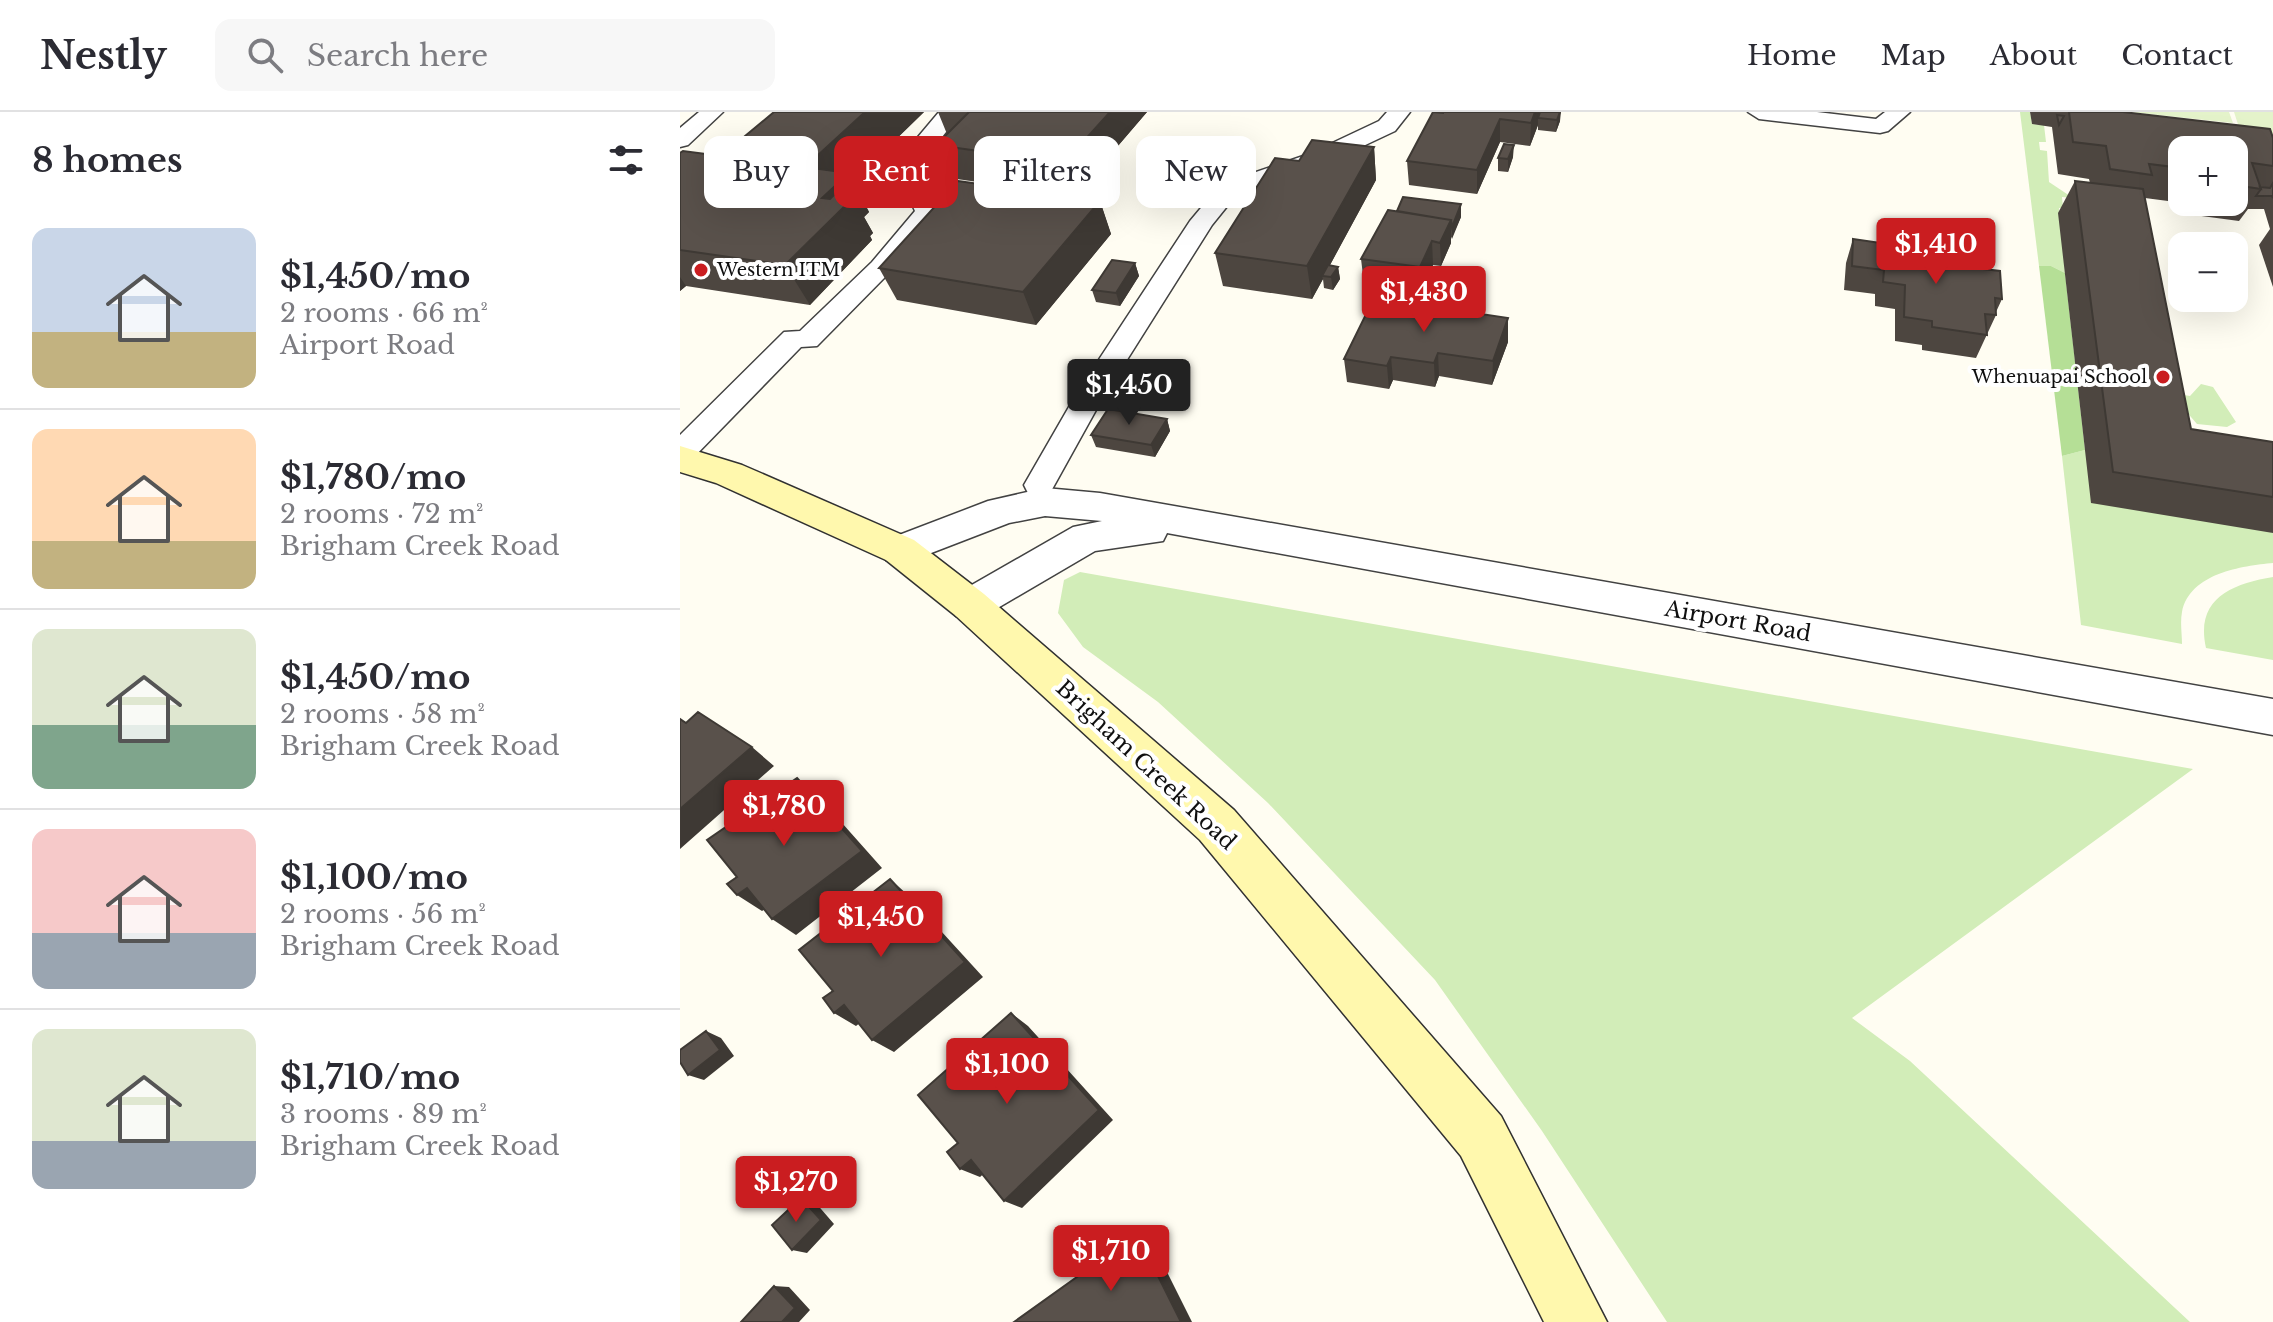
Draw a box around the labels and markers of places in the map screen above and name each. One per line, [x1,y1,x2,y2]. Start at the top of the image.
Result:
pin: $1,410 [1871,218,2001,286]
place label: Western ITM [716,259,840,281]
marker: Western ITM [692,261,710,279]
pin: $1,430 [1359,266,1489,334]
pin: $1,450 [1064,359,1194,427]
place label: Whenuapai School [1971,366,2147,388]
marker: Whenuapai School [2154,368,2172,386]
pin: $1,780 [719,780,849,848]
pin: $1,450 [816,891,946,959]
pin: $1,100 [942,1038,1072,1106]
pin: $1,270 [731,1156,861,1224]
pin: $1,710 [1046,1225,1176,1293]

